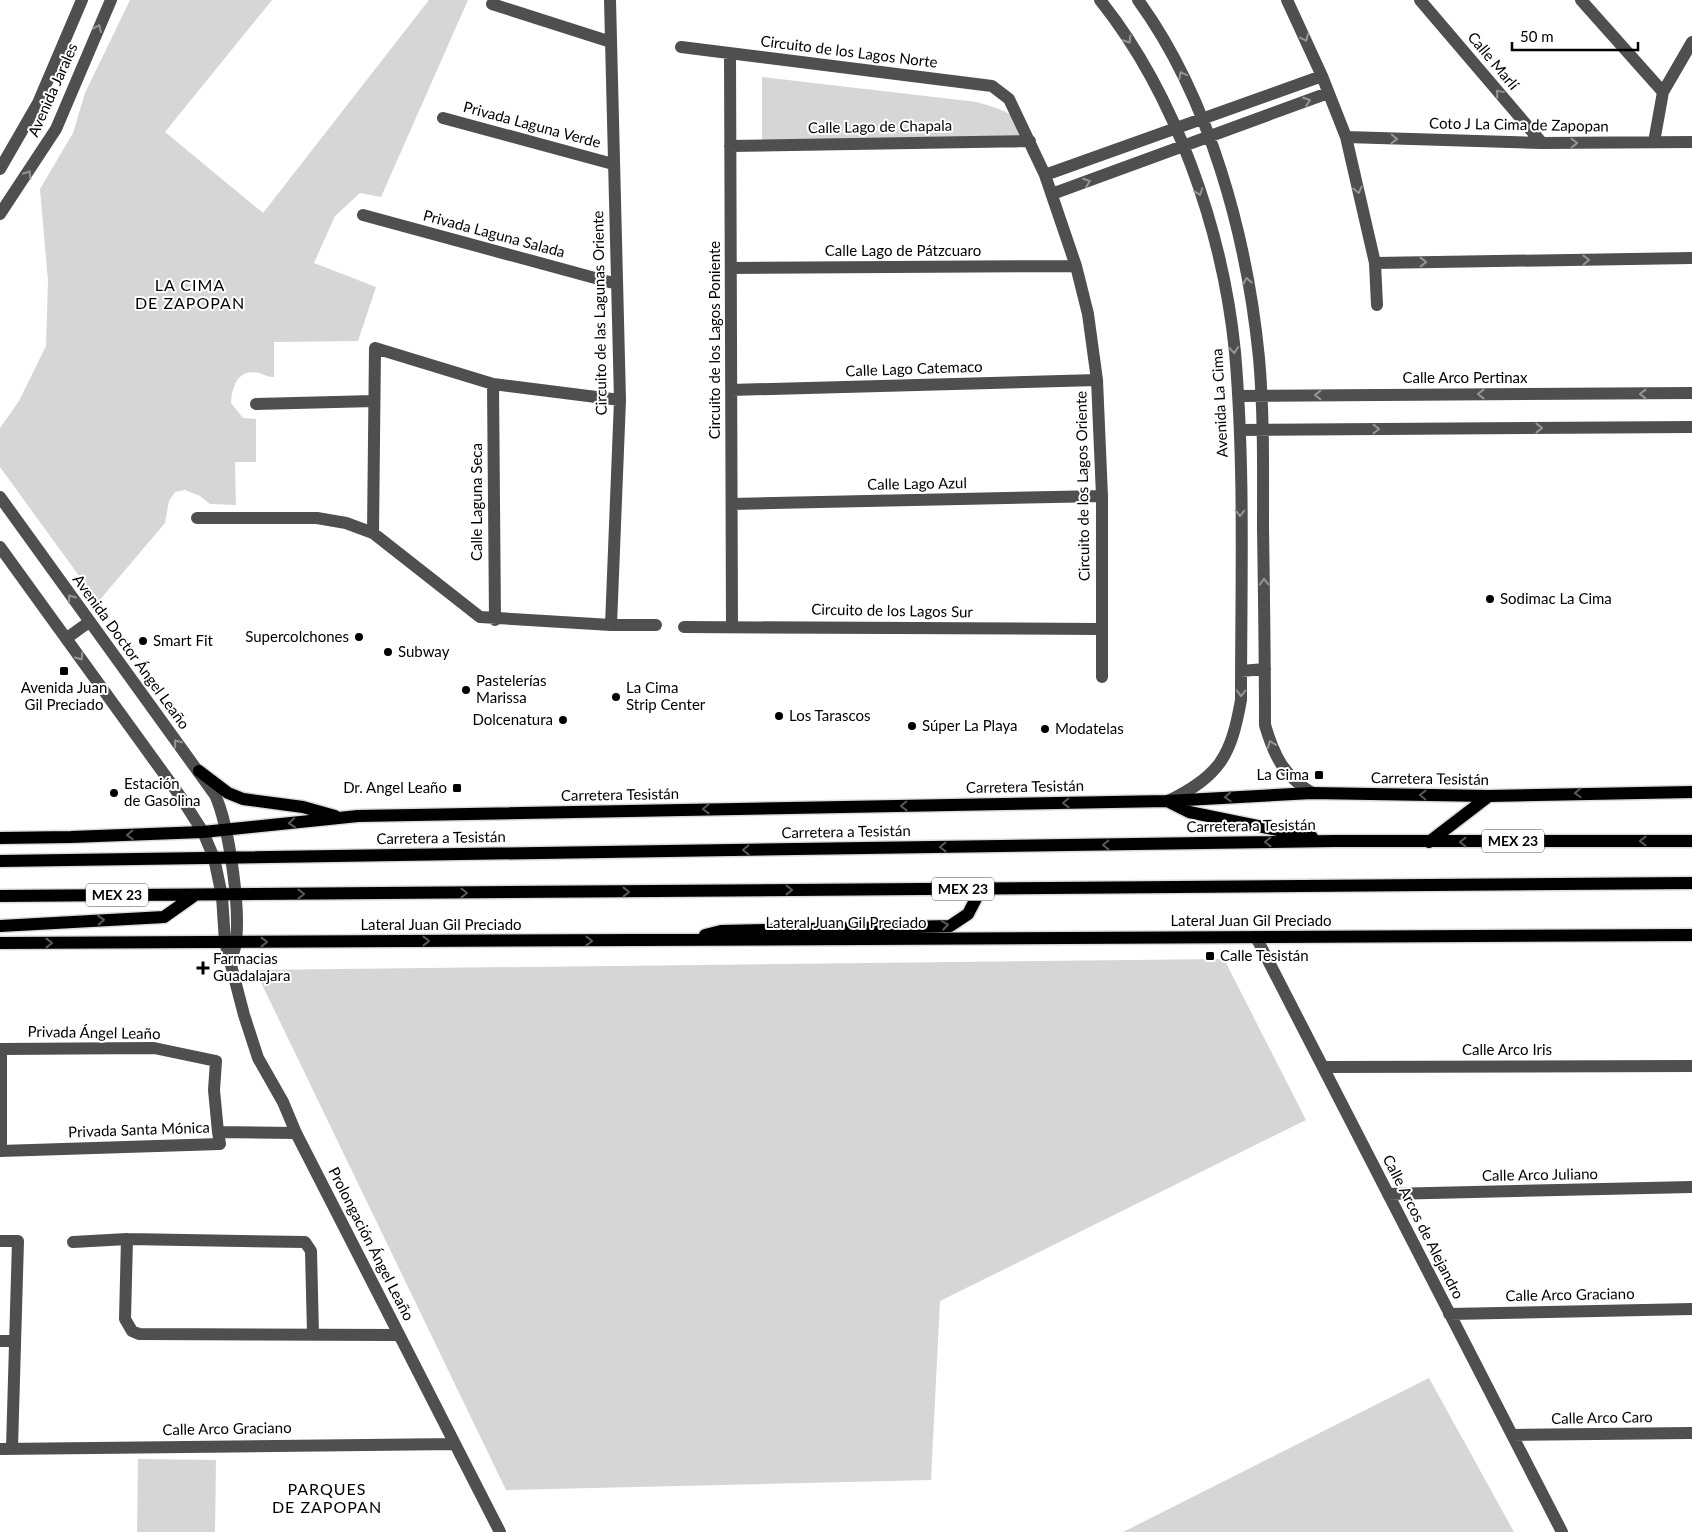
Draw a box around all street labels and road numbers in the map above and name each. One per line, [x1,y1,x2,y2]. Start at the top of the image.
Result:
street label: Calle Marlí [1464,28,1524,94]
street label: Circuito de los Lagos Norte [760,31,939,71]
street label: Avenida Jarales [23,40,81,139]
street label: Privada Laguna Verde [462,97,603,151]
street label: Coto J La Cima de Zapopan [1429,113,1609,135]
street label: Calle Lago de Chapala [808,116,952,136]
street label: Privada Laguna Salada [421,205,567,261]
street label: Circuito de las Lagunas Oriente [588,210,610,416]
street label: Circuito de los Lagos Poniente [705,241,723,439]
street label: Calle Lago de Pátzcuaro [825,241,981,259]
street label: Avenida La Cima [1207,348,1231,458]
street label: Calle Lago Catemaco [845,357,983,379]
street label: Calle Arco Pertinax [1403,368,1528,386]
street label: Circuito de los Lagos Oriente [1071,391,1093,581]
street label: Calle Laguna Seca [467,443,485,561]
street label: Calle Lago Azul [867,473,967,493]
street label: Avenida Doctor Ángel Leaño [70,571,194,732]
street label: Circuito de los Lagos Sur [811,600,974,620]
street label: Carretera Tesistán [1371,768,1489,788]
street label: Carretera Tesistán [966,776,1084,796]
street label: Carretera Tesistán [561,784,679,804]
street label: Carretera a Tesistán [1186,815,1316,835]
street label: Carretera a Tesistán [781,821,911,841]
street label: Carretera a Tesistán [376,827,506,847]
road number: MEX 23 [1482,829,1544,852]
road number: MEX 23 [932,878,994,901]
road number: MEX 23 [86,884,148,906]
street label: Lateral Juan Gil Preciado [1170,911,1332,929]
street label: Lateral Juan Gil Preciado [765,913,927,931]
street label: Lateral Juan Gil Preciado [360,915,522,933]
street label: Privada Ángel Leaño [27,1022,161,1042]
street label: Calle Arco Iris [1462,1040,1552,1058]
street label: Privada Santa Mónica [68,1118,210,1140]
street label: Calle Arcos de Alejandro [1380,1151,1468,1302]
street label: Prolongación Ángel Leaño [325,1164,419,1323]
street label: Calle Arco Juliano [1482,1164,1598,1184]
street label: Calle Arco Graciano [1505,1284,1635,1304]
street label: Calle Arco Caro [1551,1407,1653,1427]
street label: Calle Arco Graciano [162,1418,292,1438]

